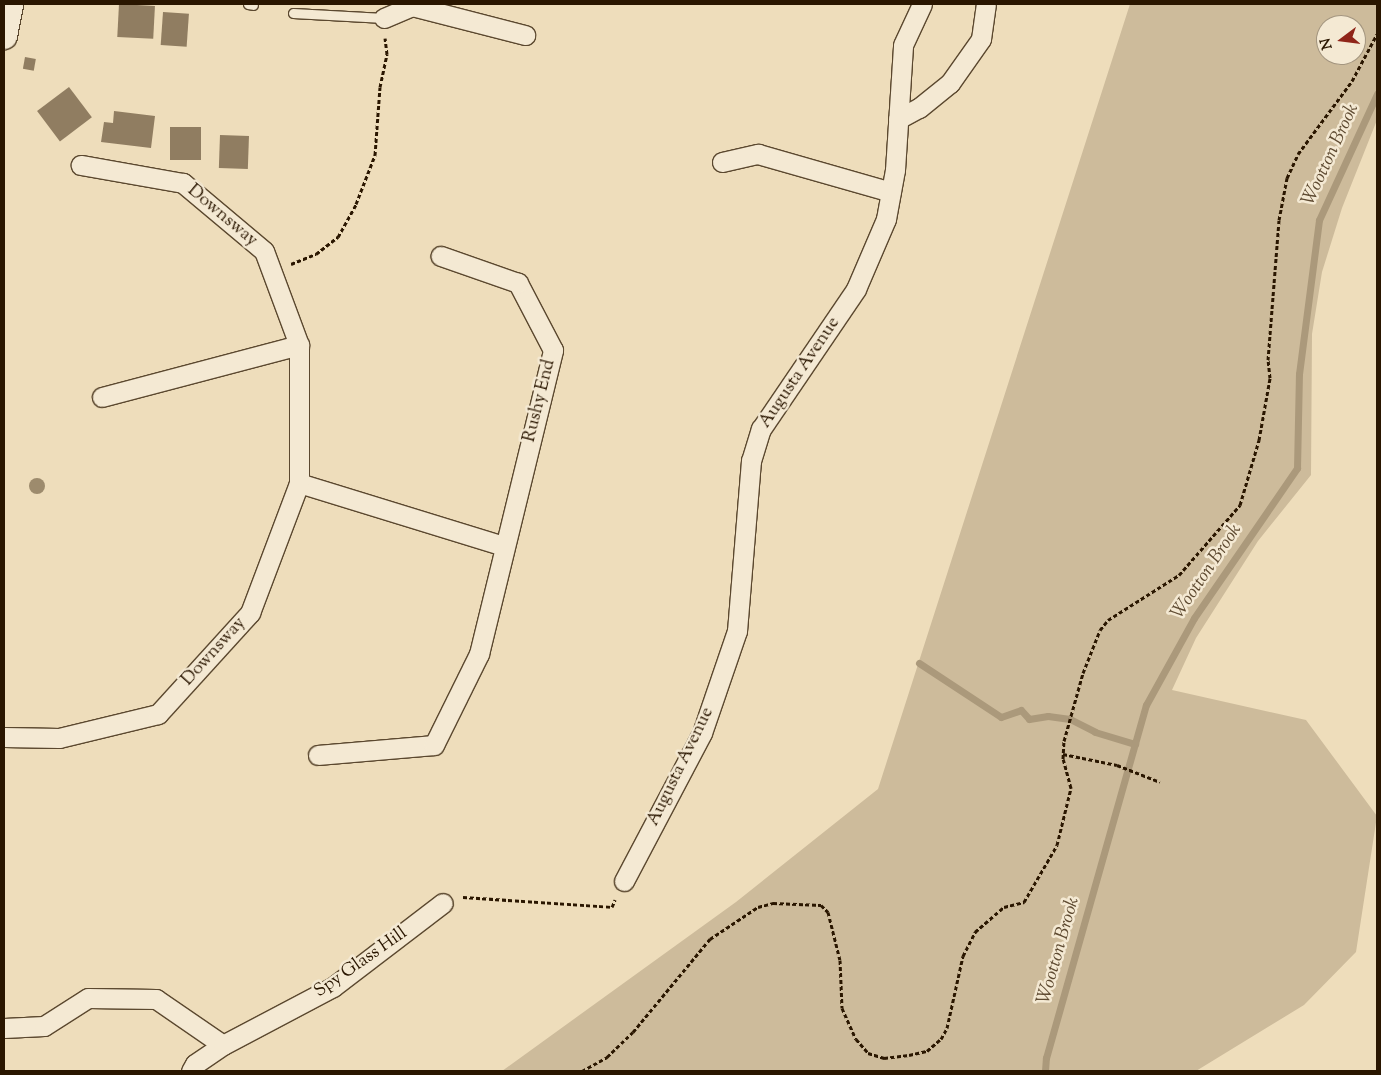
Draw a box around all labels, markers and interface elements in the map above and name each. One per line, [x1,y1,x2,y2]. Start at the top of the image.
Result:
north arrow [1316,15,1366,65]
text: N [1316,36,1339,52]
water label: Wootton Brook [1297,100,1365,210]
street label: Downsway [182,180,262,252]
street label: Augusta Avenue [755,313,845,433]
street label: Rushy End [519,357,561,445]
water label: Wootton Brook [1167,520,1247,624]
street label: Downsway [177,613,251,691]
street label: Augusta Avenue [643,704,719,830]
water label: Wootton Brook [1033,895,1085,1007]
street label: Spy Glass Hill [310,923,412,1003]

